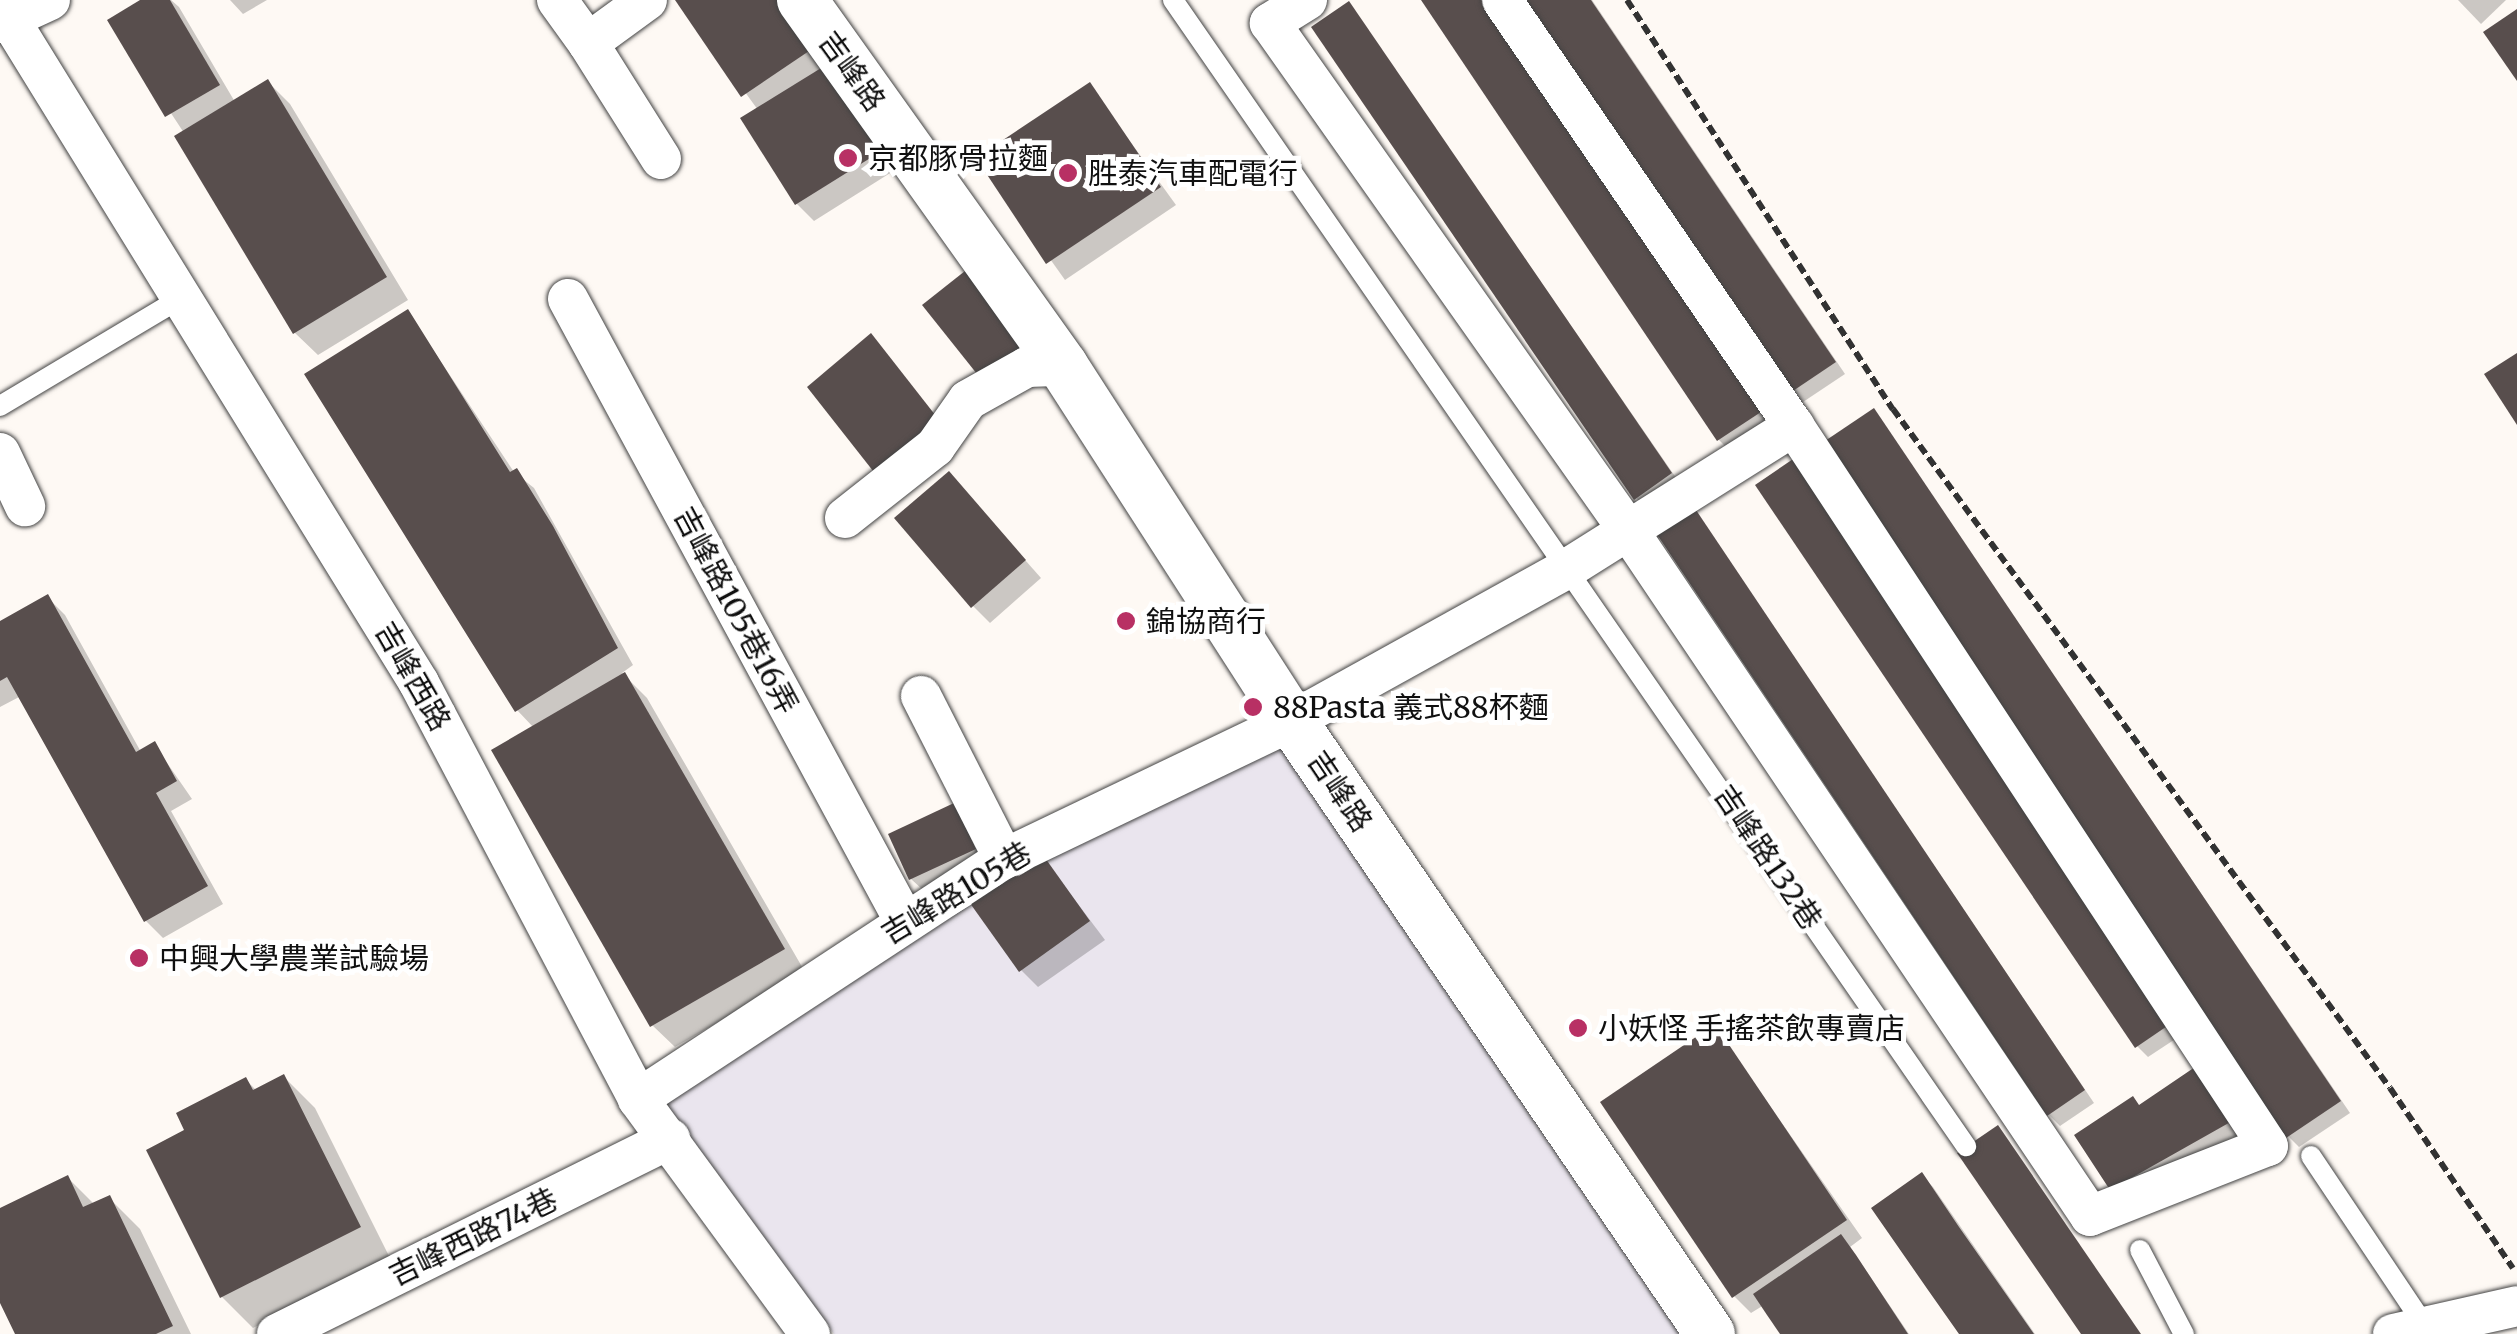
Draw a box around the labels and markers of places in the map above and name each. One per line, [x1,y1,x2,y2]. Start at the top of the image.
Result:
place label: 京都豚骨拉麵 [868,140,1048,176]
marker: 京都豚骨拉麵 [837,147,859,169]
place label: 胜泰汽車配電行 [1088,155,1298,191]
marker: 胜泰汽車配電行 [1057,162,1079,184]
place label: 錦協商行 [1146,603,1266,639]
marker: 錦協商行 [1115,610,1137,632]
place label: 88Pasta 義式88杯麵 [1273,689,1549,725]
marker: 88Pasta 義式88杯麵 [1242,696,1264,718]
place label: 中興大學農業試驗場 [159,940,429,976]
marker: 中興大學農業試驗場 [128,947,150,969]
place label: 小妖怪 手搖茶飲專賣店 [1598,1010,1905,1046]
marker: 小妖怪 手搖茶飲專賣店 [1567,1017,1589,1039]

